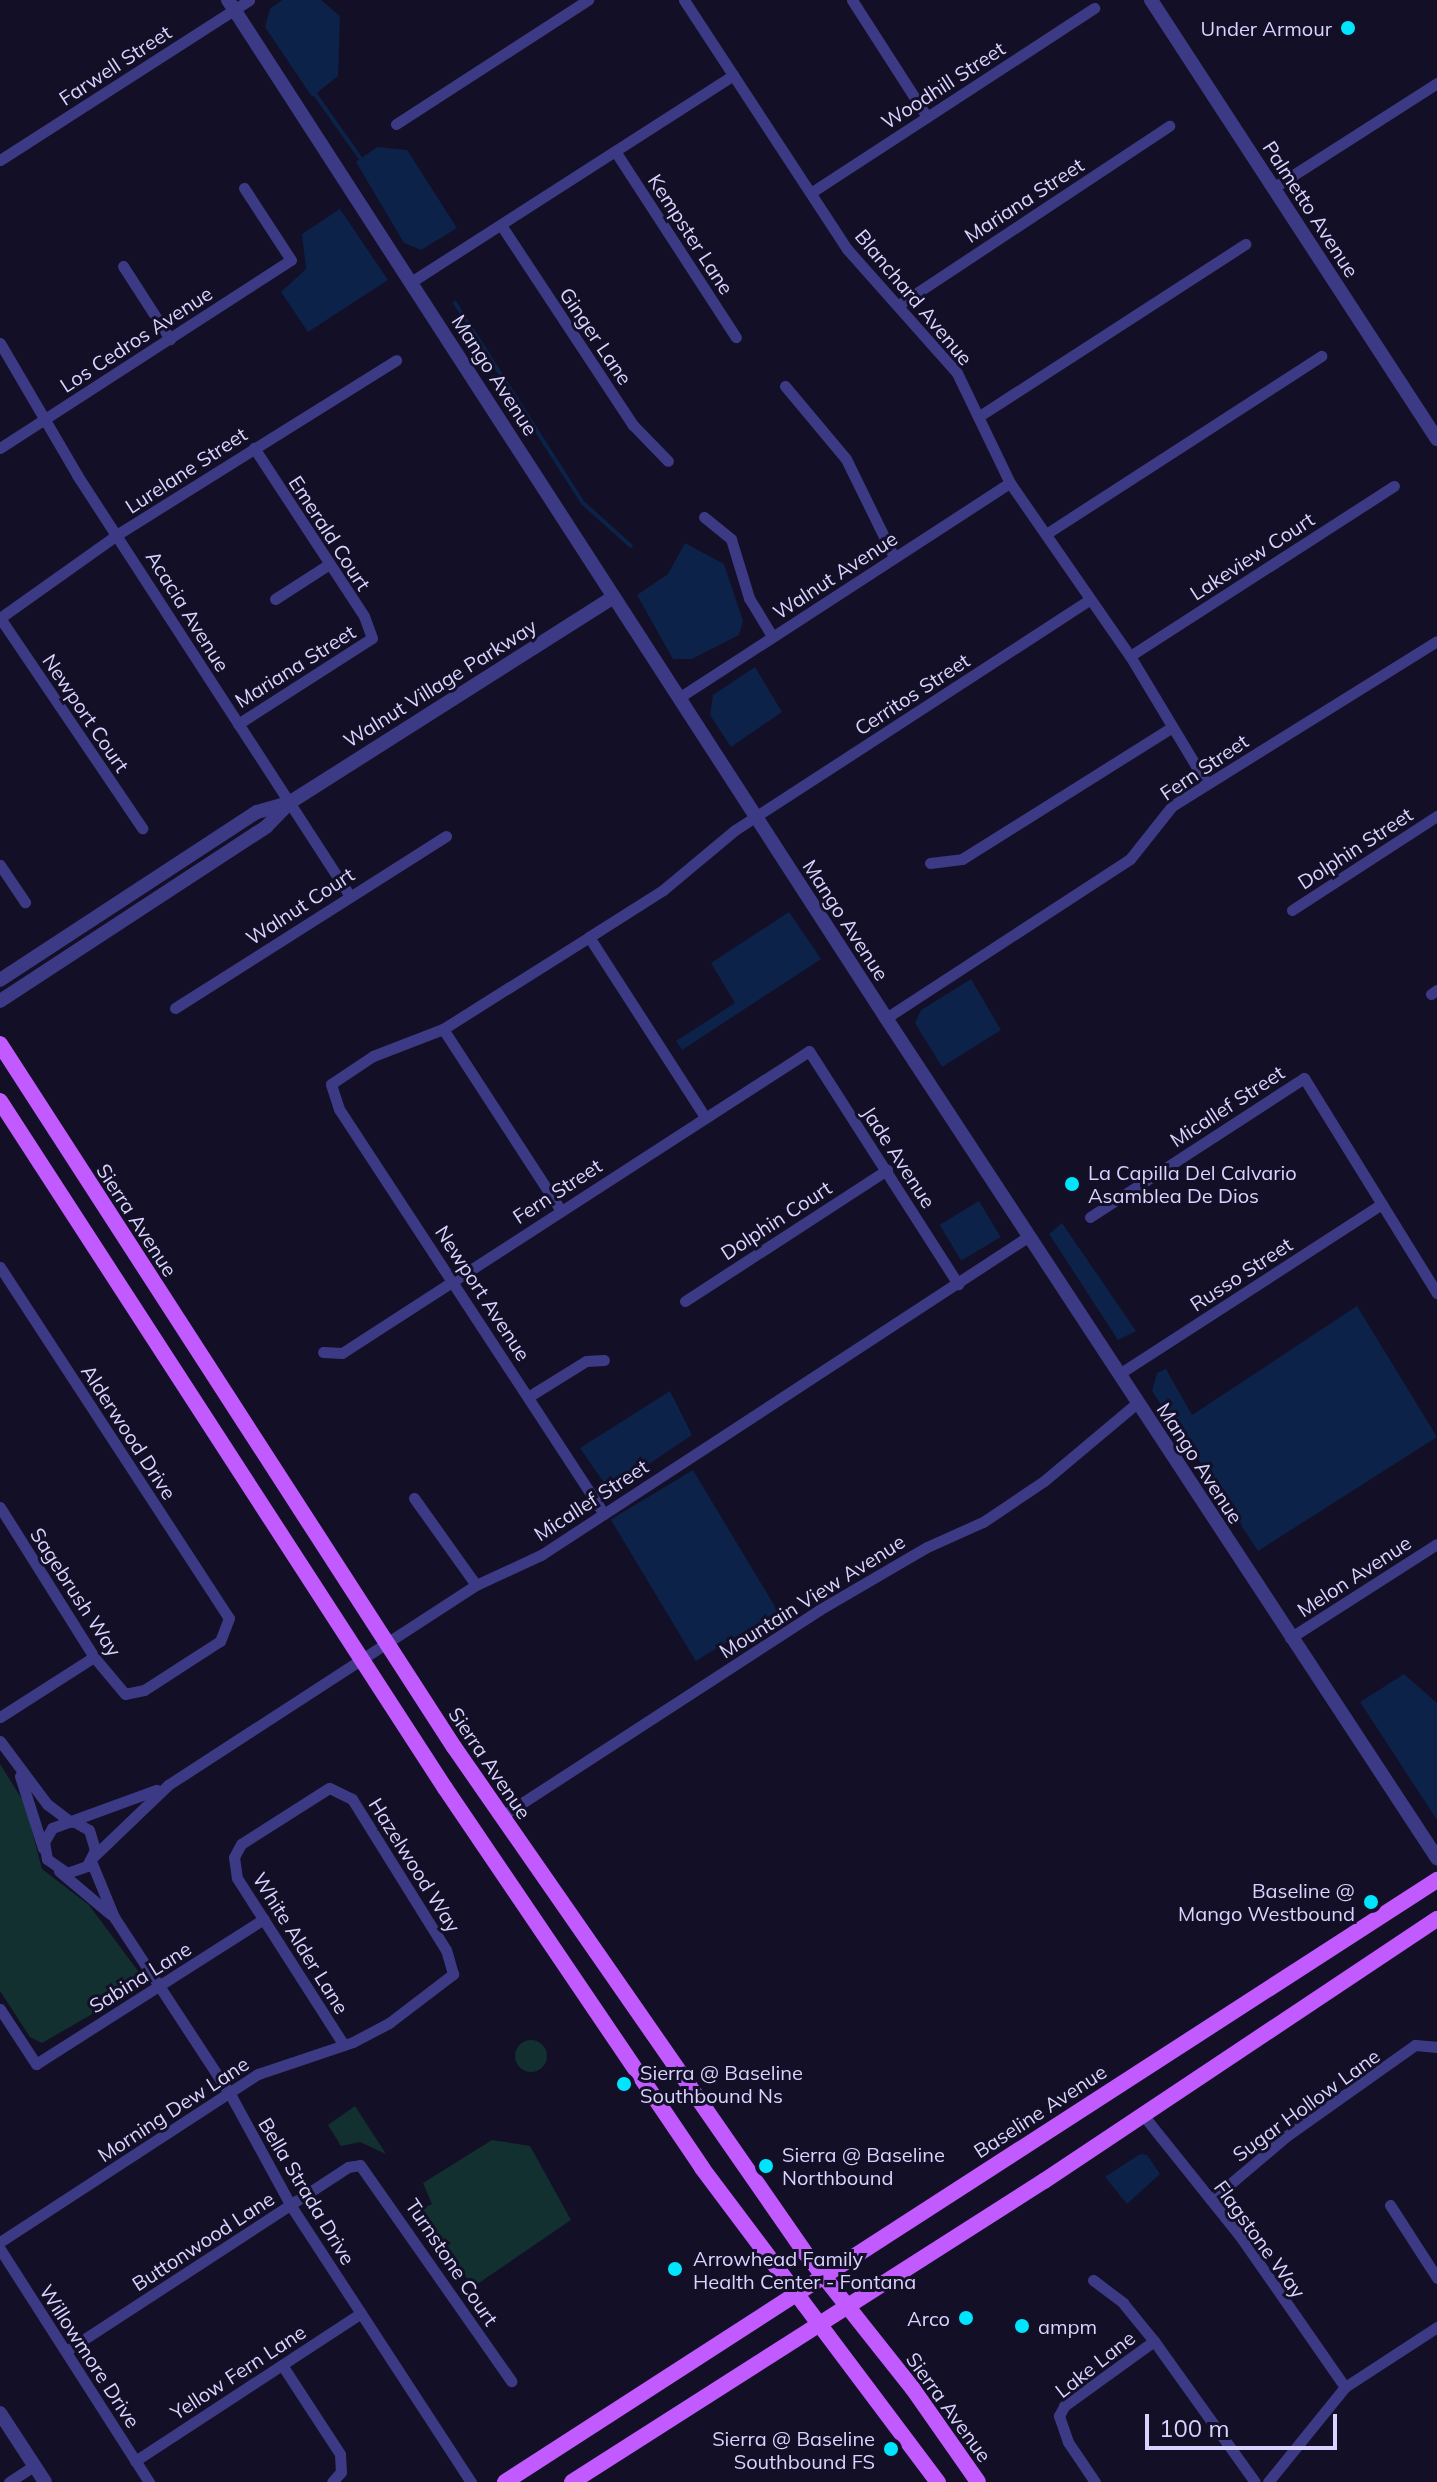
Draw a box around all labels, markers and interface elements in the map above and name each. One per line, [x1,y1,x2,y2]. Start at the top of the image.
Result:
place label: Under Armour [1201,16,1332,40]
marker: Under Armour [1339,19,1357,37]
street label: Farwell Street [54,20,176,110]
street label: Woodhill Street [877,36,1009,134]
street label: Palmetto Avenue [1258,136,1364,282]
street label: Mariana Street [960,153,1088,247]
street label: Kempster Lane [643,169,739,299]
street label: Blanchard Avenue [850,224,978,370]
street label: Los Cedros Avenue [55,281,217,397]
street label: Ginger Lane [555,283,637,389]
street label: Mango Avenue [447,310,543,440]
street label: Lurelane Street [121,422,251,518]
street label: Emerald Court [284,471,376,595]
street label: Lakeview Court [1185,507,1319,605]
street label: Walnut Avenue [769,526,901,624]
street label: Acacia Avenue [141,546,235,676]
street label: Walnut Village Parkway [339,614,541,752]
street label: Mariana Street [230,619,360,713]
street label: Cerritos Street [850,648,974,740]
street label: Newport Court [38,649,134,777]
street label: Fern Street [1155,729,1253,805]
street label: Dolphin Street [1293,802,1417,894]
street label: Mango Avenue [798,855,894,985]
street label: Walnut Court [241,862,359,950]
street label: Micallef Street [1165,1060,1289,1152]
street label: Jade Avenue [857,1102,941,1212]
street label: Fern Street [508,1153,606,1229]
street label: Sierra Avenue [92,1159,182,1281]
place label: La Capilla Del Calvario Asamblea De Dios [1088,1160,1297,1207]
street label: Dolphin Court [716,1175,836,1265]
marker: La Capilla Del Calvario Asamblea De Dios [1063,1175,1081,1193]
street label: Newport Avenue [430,1221,536,1365]
street label: Russo Street [1185,1232,1297,1316]
street label: Alderwood Drive [77,1360,181,1504]
street label: Mango Avenue [1152,1398,1248,1528]
street label: Micallef Street [529,1454,653,1546]
street label: Sagebrush Way [25,1523,127,1661]
street label: Mountain View Avenue [715,1529,909,1663]
street label: Melon Avenue [1293,1530,1415,1622]
street label: Sierra Avenue [444,1703,536,1823]
street label: Hazelwood Way [364,1793,466,1937]
street label: White Alder Lane [248,1868,354,2018]
place label: Baseline @ Mango Westbound [1178,1878,1355,1925]
marker: Baseline @ Mango Westbound [1362,1893,1380,1911]
street label: Sabina Lane [85,1936,195,2018]
street label: Sugar Hollow Lane [1228,2044,1384,2166]
street label: Morning Dew Lane [93,2051,253,2167]
street label: Baseline Avenue [969,2059,1111,2163]
place label: Sierra @ Baseline Southbound Ns [640,2060,803,2107]
marker: Sierra @ Baseline Southbound Ns [615,2075,633,2093]
street label: Bella Strada Drive [254,2113,360,2269]
place label: Sierra @ Baseline Northbound [782,2142,945,2189]
marker: Sierra @ Baseline Northbound [757,2157,775,2175]
street label: Flagstone Way [1209,2175,1311,2303]
street label: Buttonwood Lane [127,2186,279,2296]
street label: Turnstone Court [401,2194,503,2330]
place label: Arrowhead Family Health Center - Fontana [693,2246,916,2293]
marker: Arrowhead Family Health Center - Fontana [664,2258,686,2280]
street label: Willowmore Drive [35,2280,145,2432]
place label: Arco [907,2306,950,2330]
marker: Arco [957,2309,975,2327]
place label: ampm [1038,2314,1097,2338]
marker: ampm [1013,2317,1031,2335]
street label: Yellow Fern Lane [166,2319,310,2425]
street label: Lake Lane [1050,2325,1140,2403]
street label: Sierra Avenue [901,2348,997,2466]
scale bar [1149,2398,1341,2448]
text: 100 m [1159,2413,1230,2443]
place label: Sierra @ Baseline Southbound FS [712,2426,875,2473]
marker: Sierra @ Baseline Southbound FS [882,2440,900,2458]

